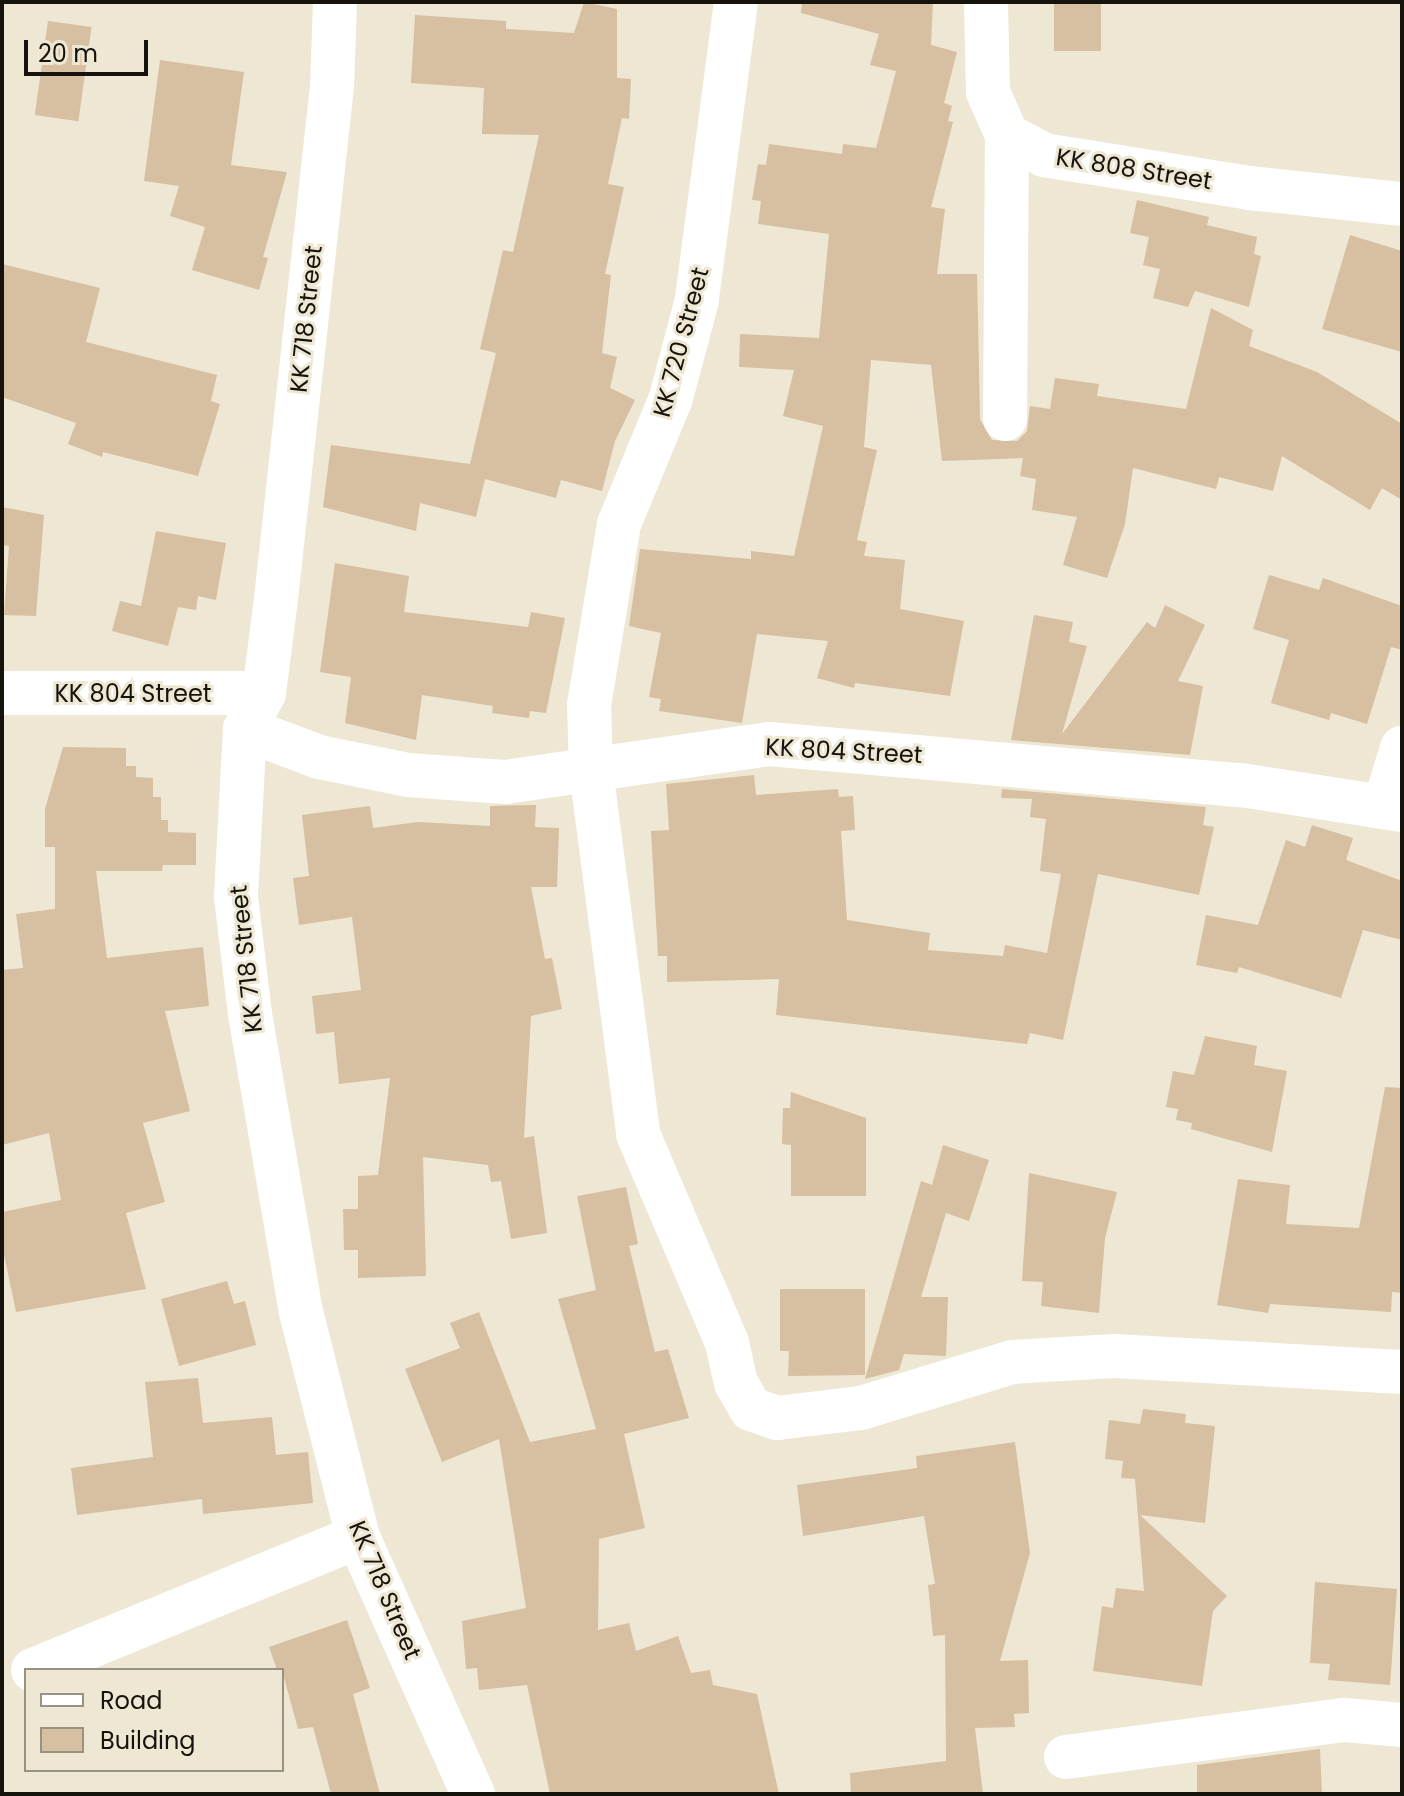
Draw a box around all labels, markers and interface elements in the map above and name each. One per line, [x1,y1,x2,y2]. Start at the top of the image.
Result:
scale bar [28,24,152,74]
text: 20 m [38,37,98,70]
street label: KK 808 Street [1054,142,1214,196]
street label: KK 718 Street [284,244,328,394]
street label: KK 720 Street [647,264,715,420]
street label: KK 804 Street [54,680,212,708]
street label: KK 804 Street [765,733,923,769]
street label: KK 718 Street [224,884,268,1034]
street label: KK 718 Street [343,1516,427,1664]
legend [24,1668,284,1772]
text: Road [100,1684,162,1717]
text: Building [100,1724,196,1757]

